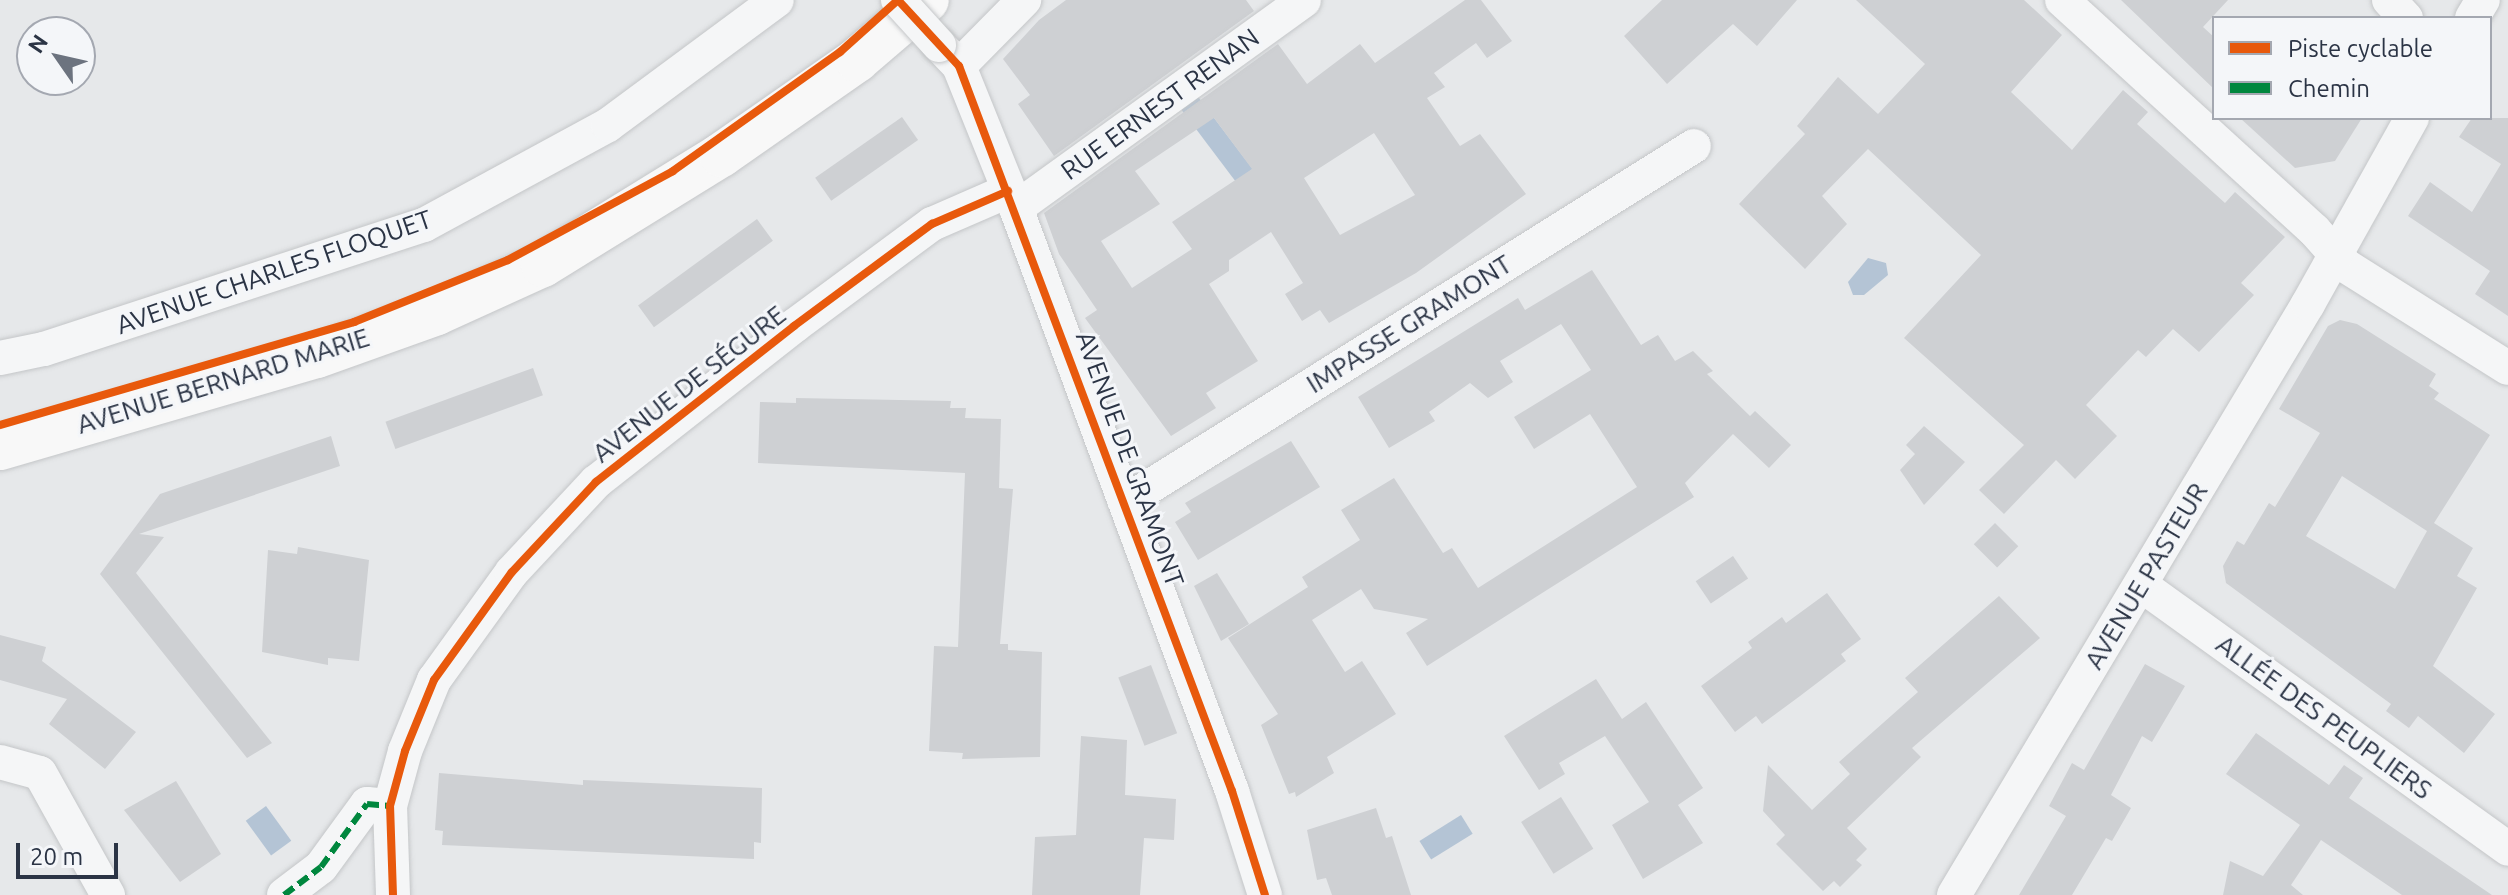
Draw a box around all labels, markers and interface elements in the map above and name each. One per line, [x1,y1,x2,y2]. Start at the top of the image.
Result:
north arrow [16,16,96,96]
legend [2212,16,2492,120]
street label: RUE ERNEST RENAN [1055,22,1265,186]
text: N [22,30,52,57]
text: Piste cyclable [2288,35,2433,62]
text: Chemin [2288,75,2370,102]
street label: AVENUE CHARLES FLOQUET [112,203,436,341]
street label: IMPASSE GRAMONT [1301,248,1517,400]
street label: AVENUE DE SÉGURE [586,299,792,469]
street label: AVENUE BERNARD MARIE [73,322,373,440]
street label: AVENUE DE GRAMONT [1069,327,1191,591]
street label: AVENUE PASTEUR [2078,477,2214,675]
street label: ALLÉE DES PEUPLIERS [2210,628,2438,806]
scale bar [20,827,122,877]
text: 20 m [30,843,83,870]

